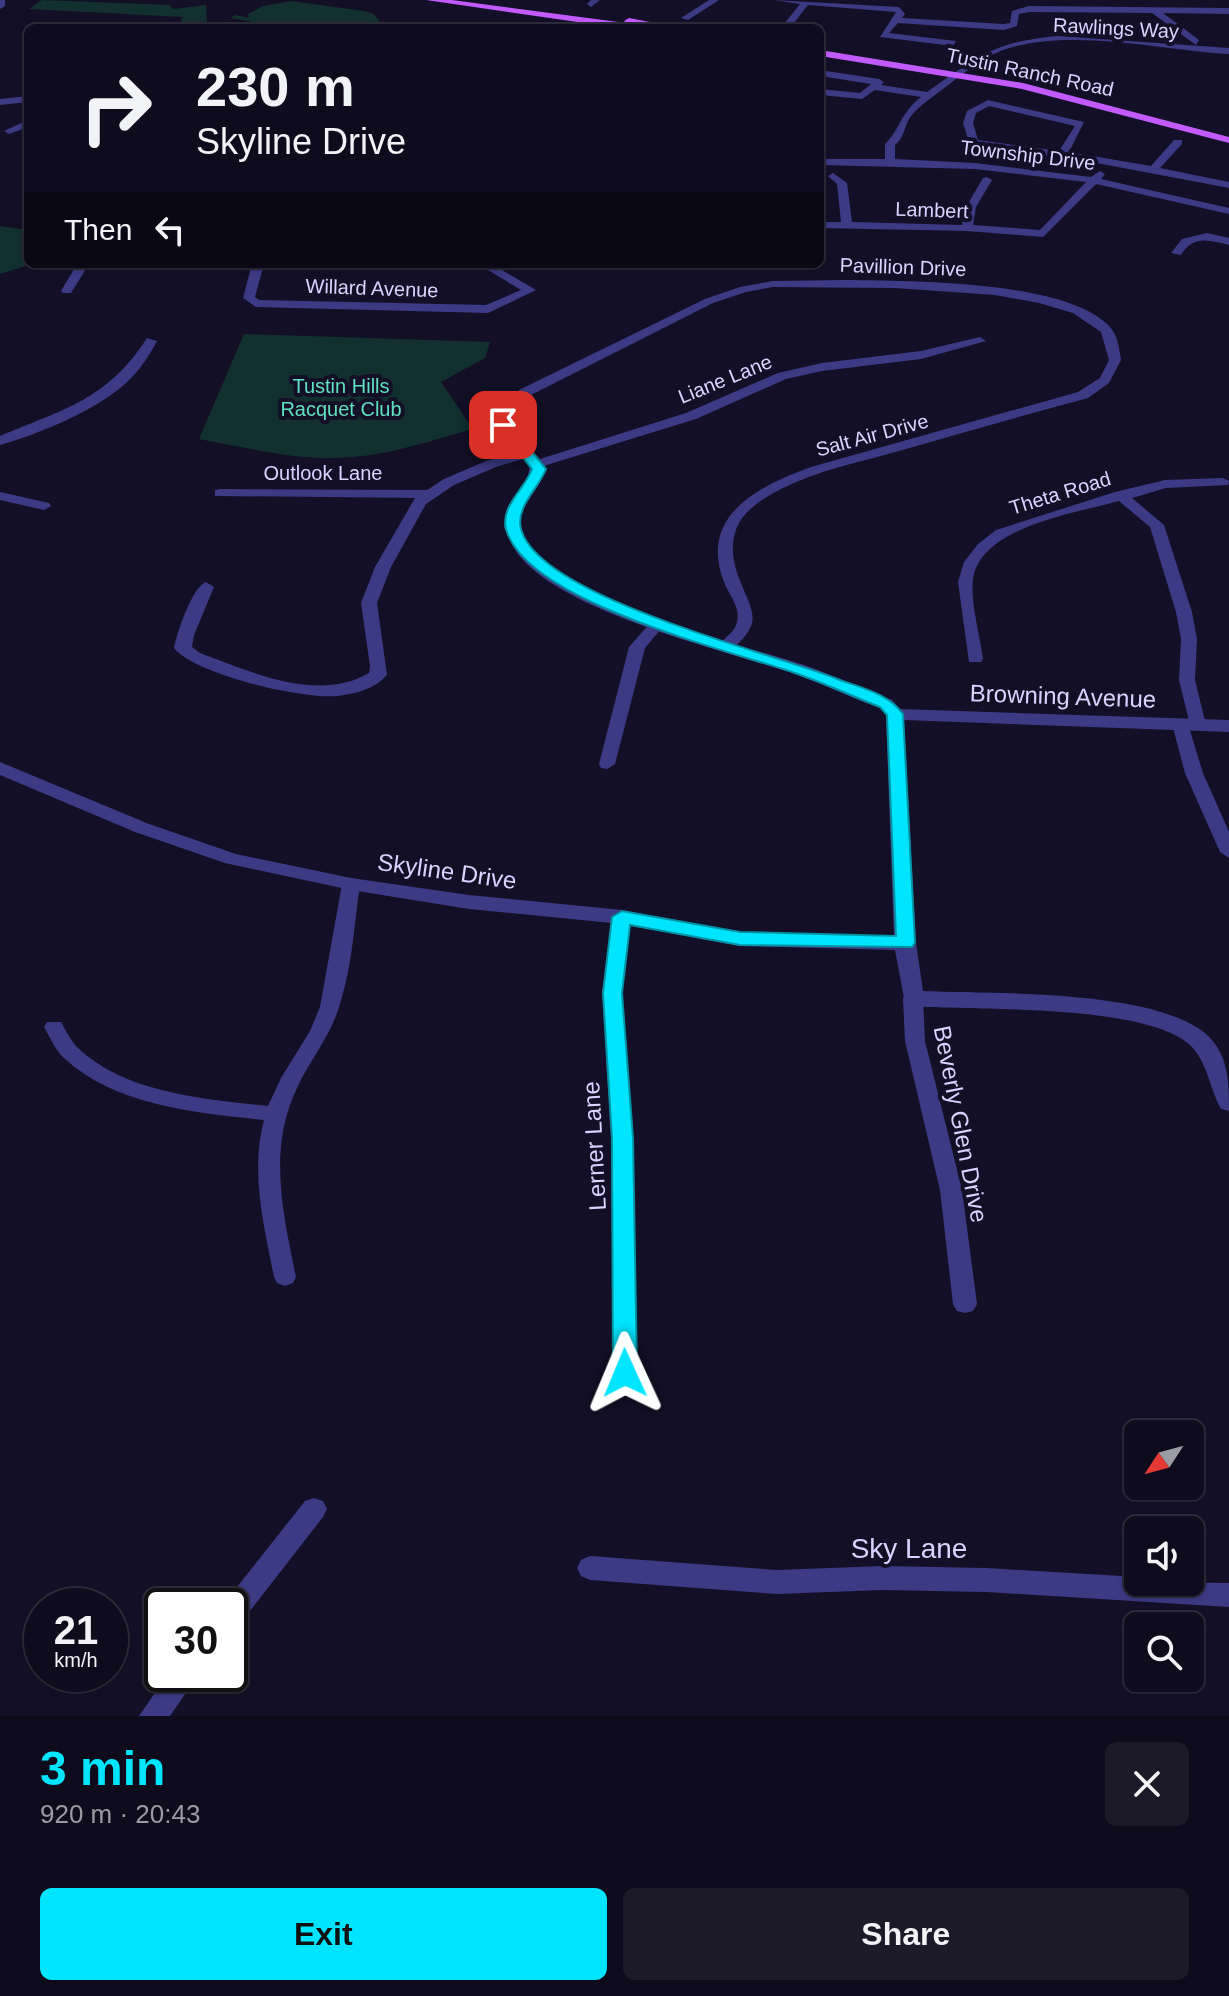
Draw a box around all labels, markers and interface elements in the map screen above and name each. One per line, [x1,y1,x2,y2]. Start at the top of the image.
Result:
street label: Rawlings Way [1053,14,1179,42]
street label: Tustin Ranch Road [944,44,1116,100]
text: 230 m [196,55,355,118]
icon: right [64,56,168,160]
text: Skyline Drive [196,121,406,162]
street label: Township Drive [959,136,1097,174]
street label: Lambert [895,198,969,222]
icon: left [148,208,192,252]
text: Then [64,213,132,246]
street label: Pavillion Drive [839,254,967,280]
street label: Willard Avenue [305,275,439,301]
street label: Liane Lane [675,350,775,408]
park label: Tustin Hills Racquet Club [280,375,402,420]
pin [469,391,537,459]
icon: arrive [481,403,525,447]
street label: Salt Air Drive [813,409,931,461]
street label: Outlook Lane [264,462,382,484]
street label: Theta Road [1007,467,1113,519]
street label: Browning Avenue [969,679,1157,713]
street label: Skyline Drive [376,848,518,894]
street label: Beverly Glen Drive [929,1023,993,1225]
street label: Lerner Lane [577,1081,611,1211]
position arrow [583,1331,667,1415]
north arrow [1124,1420,1204,1500]
map controls [1124,1420,1204,1692]
button: sound [1124,1516,1204,1596]
street label: Sky Lane [851,1533,967,1564]
speed limit sign: 30 [144,1588,248,1692]
text: 21 [54,1608,98,1652]
button: search [1124,1612,1204,1692]
text: km/h [54,1649,98,1671]
text: 3 min [40,1742,165,1795]
button: close [1105,1742,1189,1826]
text: 920 m · 20:43 [40,1799,200,1829]
button: Exit [40,1888,607,1980]
button: Share [623,1888,1189,1980]

